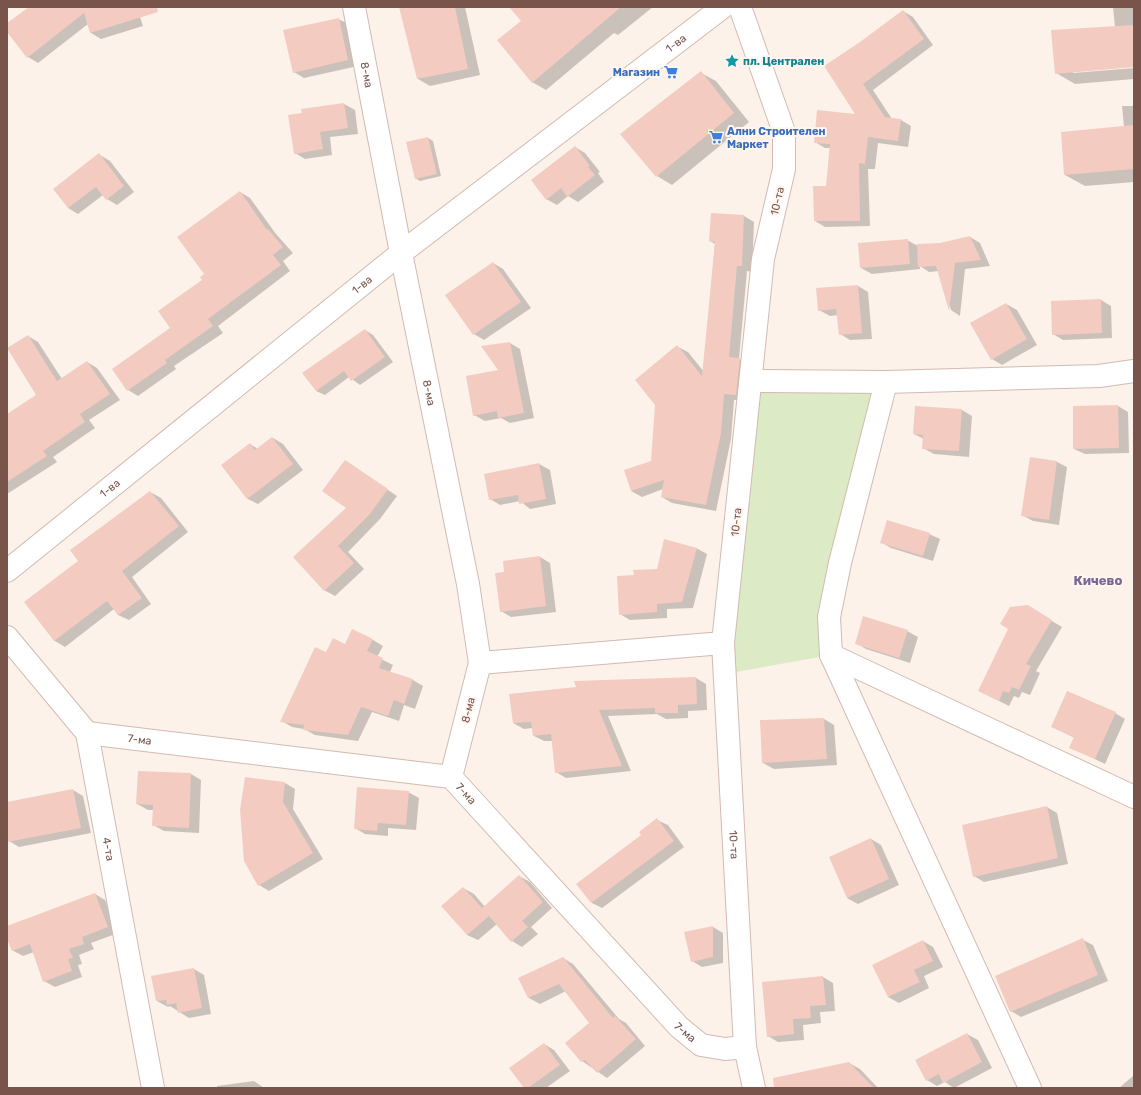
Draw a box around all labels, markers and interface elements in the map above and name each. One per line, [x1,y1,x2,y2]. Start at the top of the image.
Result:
street label: 1-ва [663,32,689,55]
place icon: пл. Централен [724,53,740,69]
place label: пл. Централен [743,55,824,68]
street label: 8-ма [358,61,375,89]
supermarket icon: Магазин [663,64,679,80]
place label: Магазин [613,66,660,79]
place label: Ални Строителен Маркет [727,125,826,151]
supermarket icon: Ални Строителен Маркет [708,129,724,145]
street label: 10-та [768,186,787,217]
street label: 1-ва [349,273,375,297]
street label: 8-ма [420,379,438,407]
street label: 1-ва [97,476,123,501]
street label: 10-та [729,507,744,537]
district label: Кичево [1074,573,1122,588]
street label: 8-ма [459,696,478,724]
street label: 7-ма [127,732,152,748]
street label: 7-ма [453,781,479,807]
street label: 10-та [726,830,741,859]
street label: 4-та [100,836,117,862]
street label: 7-ма [671,1020,698,1045]

